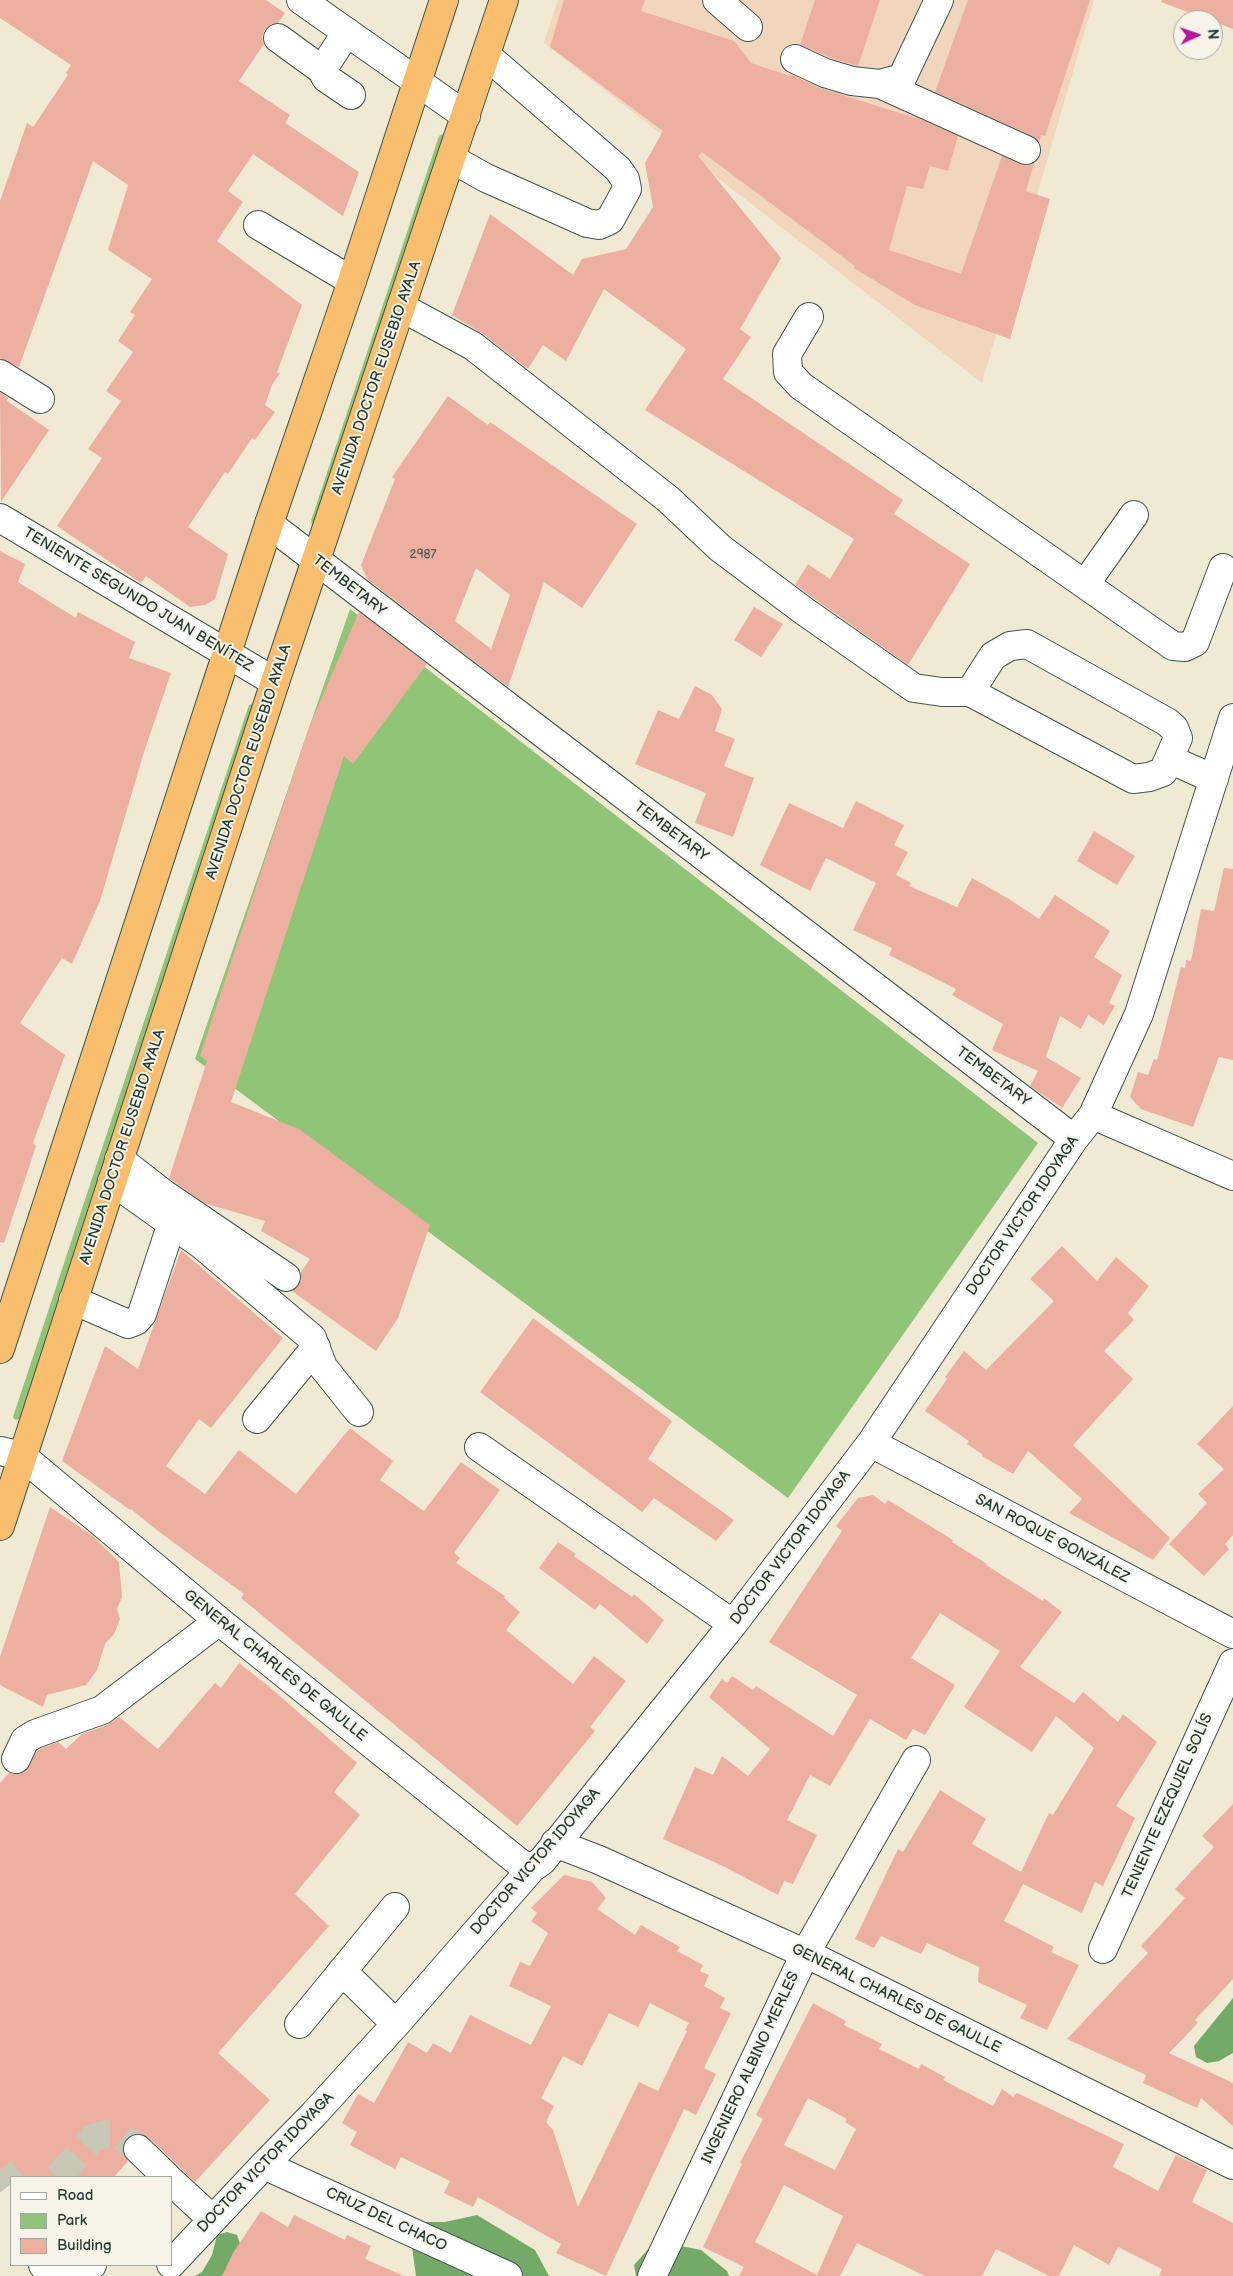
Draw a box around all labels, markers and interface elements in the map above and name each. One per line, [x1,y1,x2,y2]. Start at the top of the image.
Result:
north arrow [1173,10,1223,60]
text: N [1204,29,1221,40]
street label: AVENIDA DOCTOR EUSEBIO AYALA [328,259,426,497]
street label: TENIENTE SEGUNDO JUAN BENÍTEZ [20,524,256,676]
house number: 2987 [410,548,436,562]
street label: TEMBETARY [309,552,389,620]
street label: AVENIDA DOCTOR EUSEBIO AYALA [202,642,296,882]
street label: TEMBETARY [630,798,712,866]
street label: AVENIDA DOCTOR EUSEBIO AYALA [76,1027,170,1267]
street label: TEMBETARY [952,1043,1034,1111]
street label: DOCTOR VICTOR IDOYAGA [963,1133,1083,1299]
street label: DOCTOR VICTOR IDOYAGA [727,1467,855,1629]
street label: SAN ROQUE GONZÁLEZ [972,1491,1132,1587]
street label: GENERAL CHARLES DE GAULLE [180,1586,370,1746]
street label: TENIENTE EZEQUIEL SOLÍS [1119,1711,1217,1901]
street label: DOCTOR VICTOR IDOYAGA [467,1785,605,1939]
street label: GENERAL CHARLES DE GAULLE [788,1940,1004,2058]
street label: INGENIERO ALBINO MERLES [699,1969,803,2167]
street label: DOCTOR VICTOR IDOYAGA [194,2089,338,2237]
legend [10,2176,172,2266]
street label: CRUZ DEL CHACO [323,2184,449,2256]
text: Road [57,2186,93,2205]
text: Park [57,2211,87,2230]
text: Building [57,2236,112,2255]

